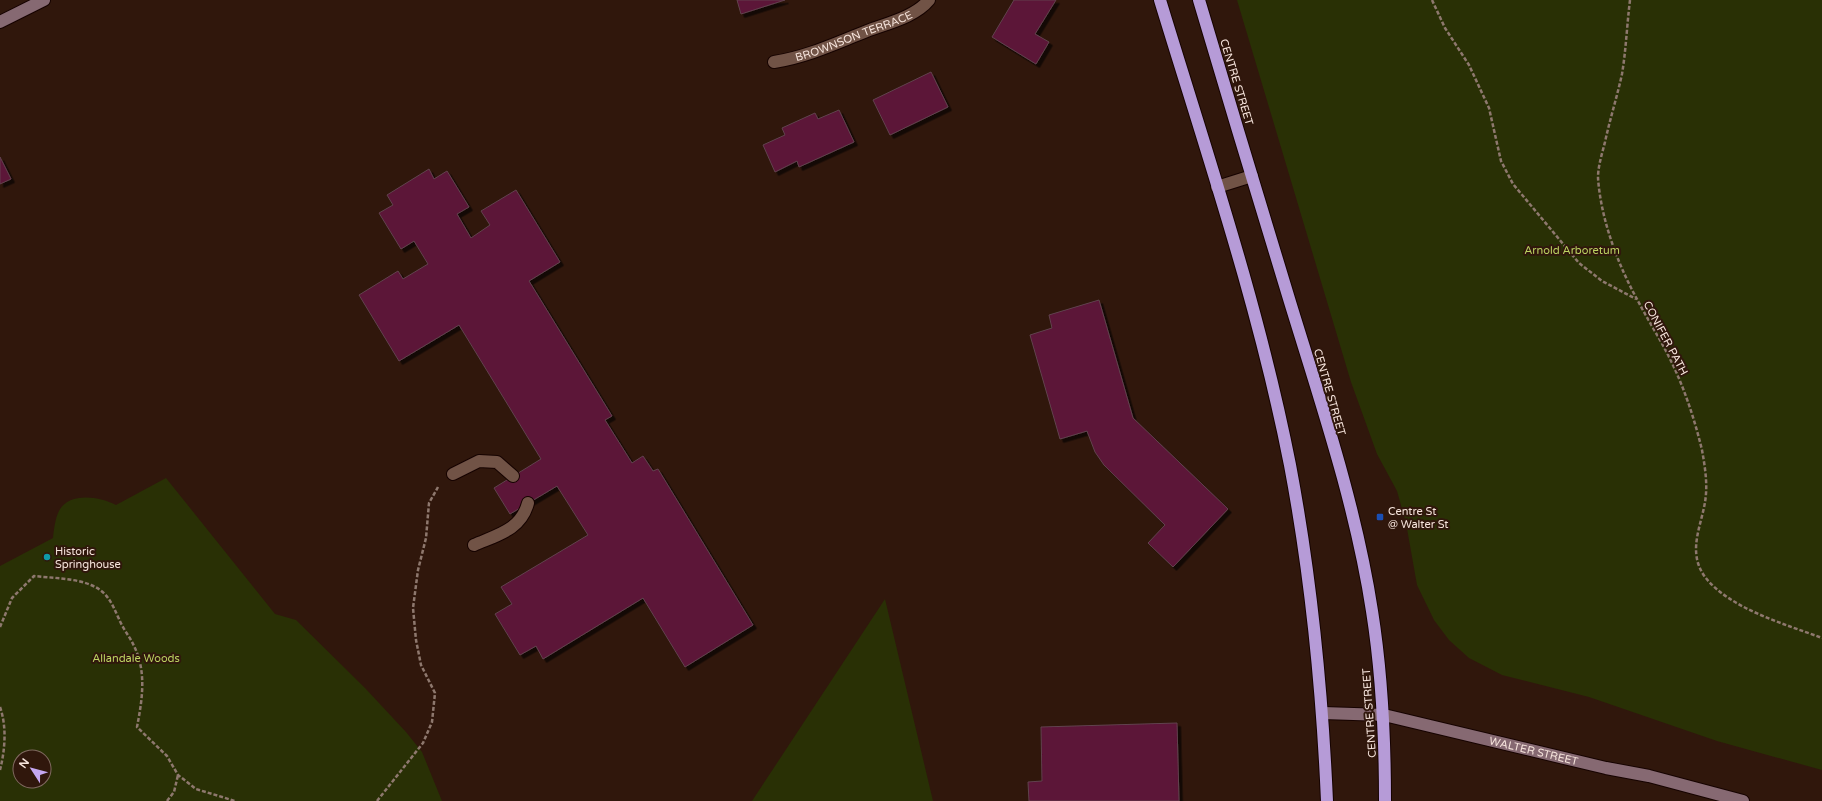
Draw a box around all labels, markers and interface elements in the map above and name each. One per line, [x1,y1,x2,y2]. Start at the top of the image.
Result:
street label: BROWNSON TERRACE [794,8,915,64]
street label: CENTRE STREET [1217,37,1256,127]
park label: Arnold Arboretum [1524,244,1620,257]
street label: CONIFER PATH [1641,299,1691,378]
street label: CENTRE STREET [1311,347,1348,437]
place label: Centre St @ Walter St [1388,505,1449,531]
marker: Centre St @ Walter St [1375,512,1385,522]
place label: Historic Springhouse [55,545,121,571]
marker: Historic Springhouse [42,552,52,562]
park label: Allandale Woods [92,652,180,665]
street label: CENTRE STREET [1360,668,1379,758]
street label: WALTER STREET [1488,734,1580,768]
north arrow [12,749,52,789]
text: N [16,756,32,771]

